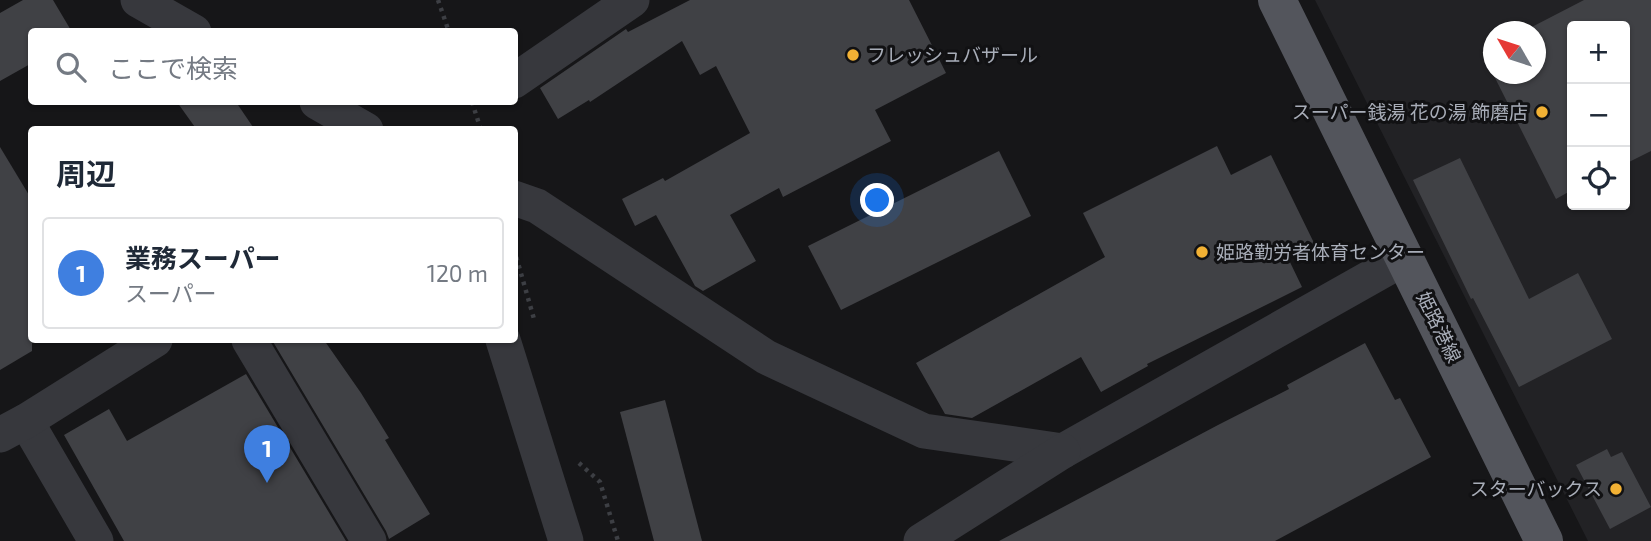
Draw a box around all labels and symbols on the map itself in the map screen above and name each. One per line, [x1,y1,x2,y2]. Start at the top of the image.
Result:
north arrow [1483,21,1546,84]
place label: フレッシュバザール [867,43,1038,66]
marker: フレッシュバザール [845,47,861,63]
place label: スーパー銭湯 花の湯 飾磨店 [1292,100,1528,123]
marker: スーパー銭湯 花の湯 飾磨店 [1534,104,1550,120]
your location [860,183,894,217]
place label: 姫路勤労者体育センター [1216,240,1425,263]
marker: 姫路勤労者体育センター [1194,244,1210,260]
street label: 姫路港線 [1412,288,1466,366]
pin: 1 [244,425,290,483]
place label: スターバックス [1470,477,1602,500]
marker: スターバックス [1608,481,1624,497]

